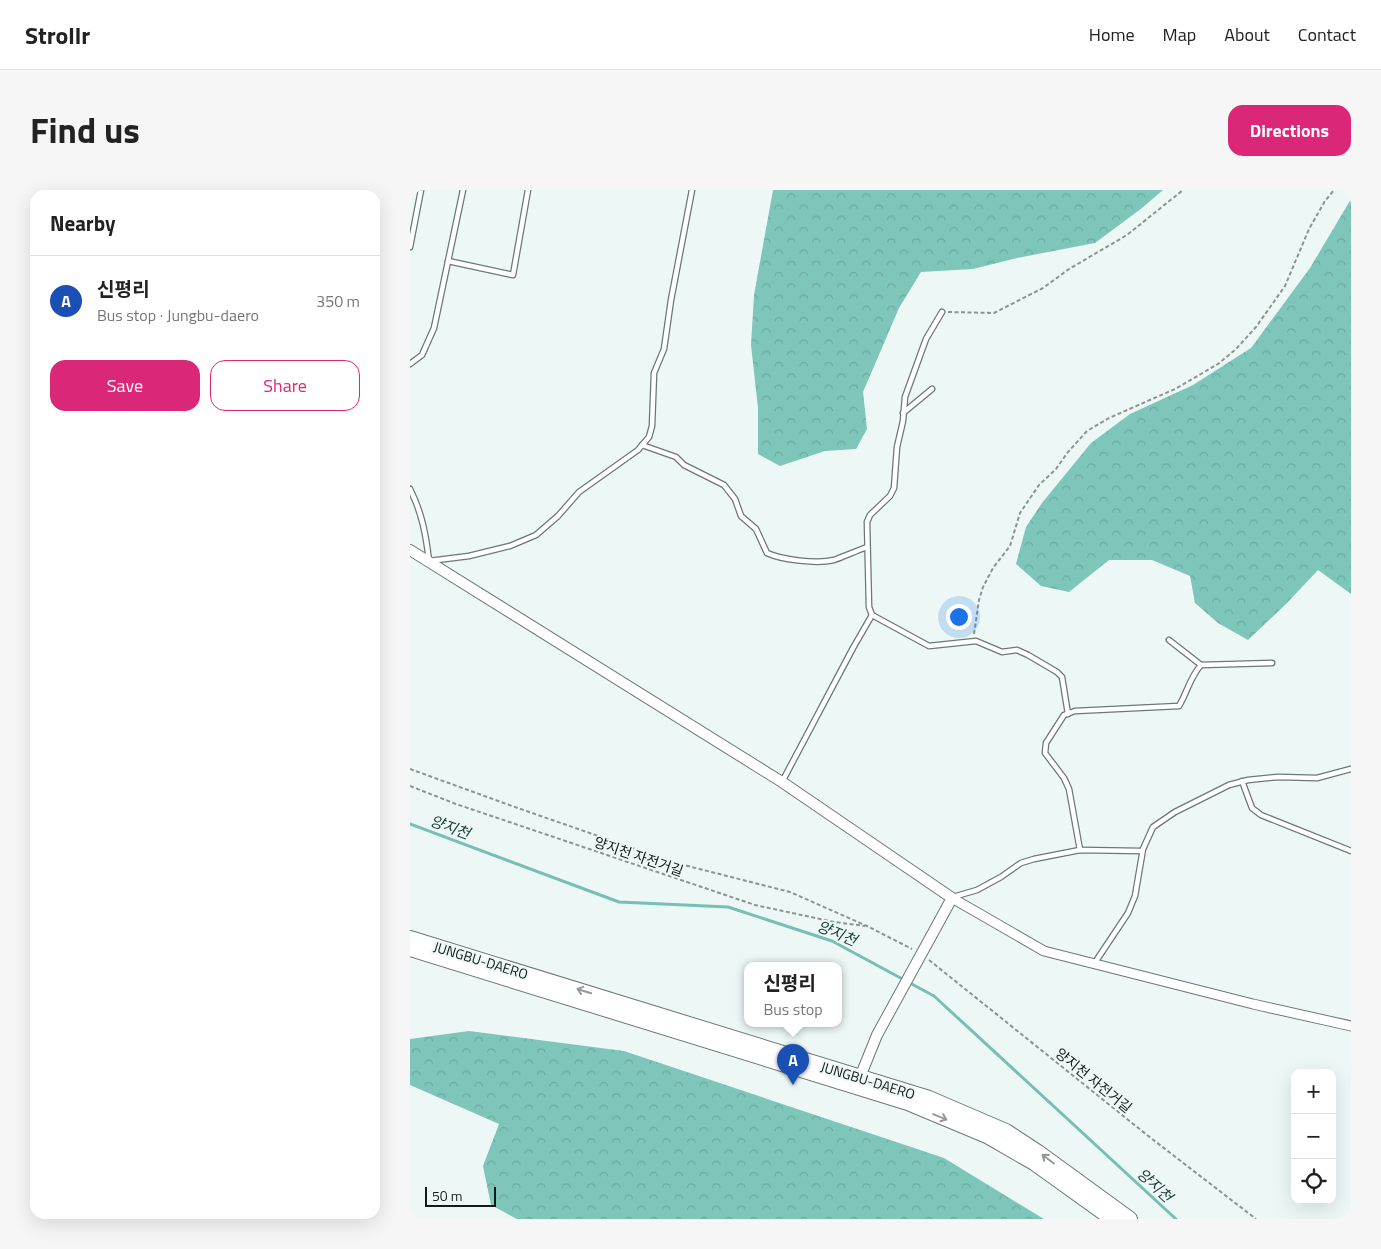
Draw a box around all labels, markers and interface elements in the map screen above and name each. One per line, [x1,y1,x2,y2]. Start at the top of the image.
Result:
text: Strollr [25,17,90,53]
text: Home [1089,21,1135,48]
text: Map [1163,21,1196,48]
text: About [1224,21,1270,48]
text: Contact [1298,21,1356,48]
text: Find us [30,103,140,157]
button: Directions [1228,105,1351,156]
text: Nearby [50,207,115,239]
text: 신평리 [97,274,149,303]
text: A [61,289,71,313]
text: 350 m [316,289,360,313]
text: Bus stop · Jungbu-daero [97,303,259,327]
button: Save [50,360,200,411]
button: Share [210,360,360,411]
your location [946,604,972,630]
water label: 양지천 [427,809,475,846]
street label: 양지천 자전거길 [591,831,687,881]
water label: 양지천 [813,914,863,953]
street label: JUNGBU-DAERO [431,936,531,984]
popup [744,962,842,1027]
text: 신평리 [763,968,816,997]
one-way arrow [577,986,593,996]
text: Bus stop [763,997,823,1021]
street label: 양지천 자전거길 [1051,1042,1137,1118]
pin: A [777,1044,809,1085]
street label: JUNGBU-DAERO [818,1056,918,1104]
map controls [1291,1069,1336,1204]
button: + [1291,1069,1336,1114]
one-way arrow [932,1112,947,1122]
button: − [1291,1114,1336,1159]
one-way arrow [1041,1154,1055,1164]
button: locate [1291,1159,1336,1204]
water label: 양지천 [1132,1162,1180,1209]
scale bar [425,1184,496,1207]
text: 50 m [432,1185,462,1206]

